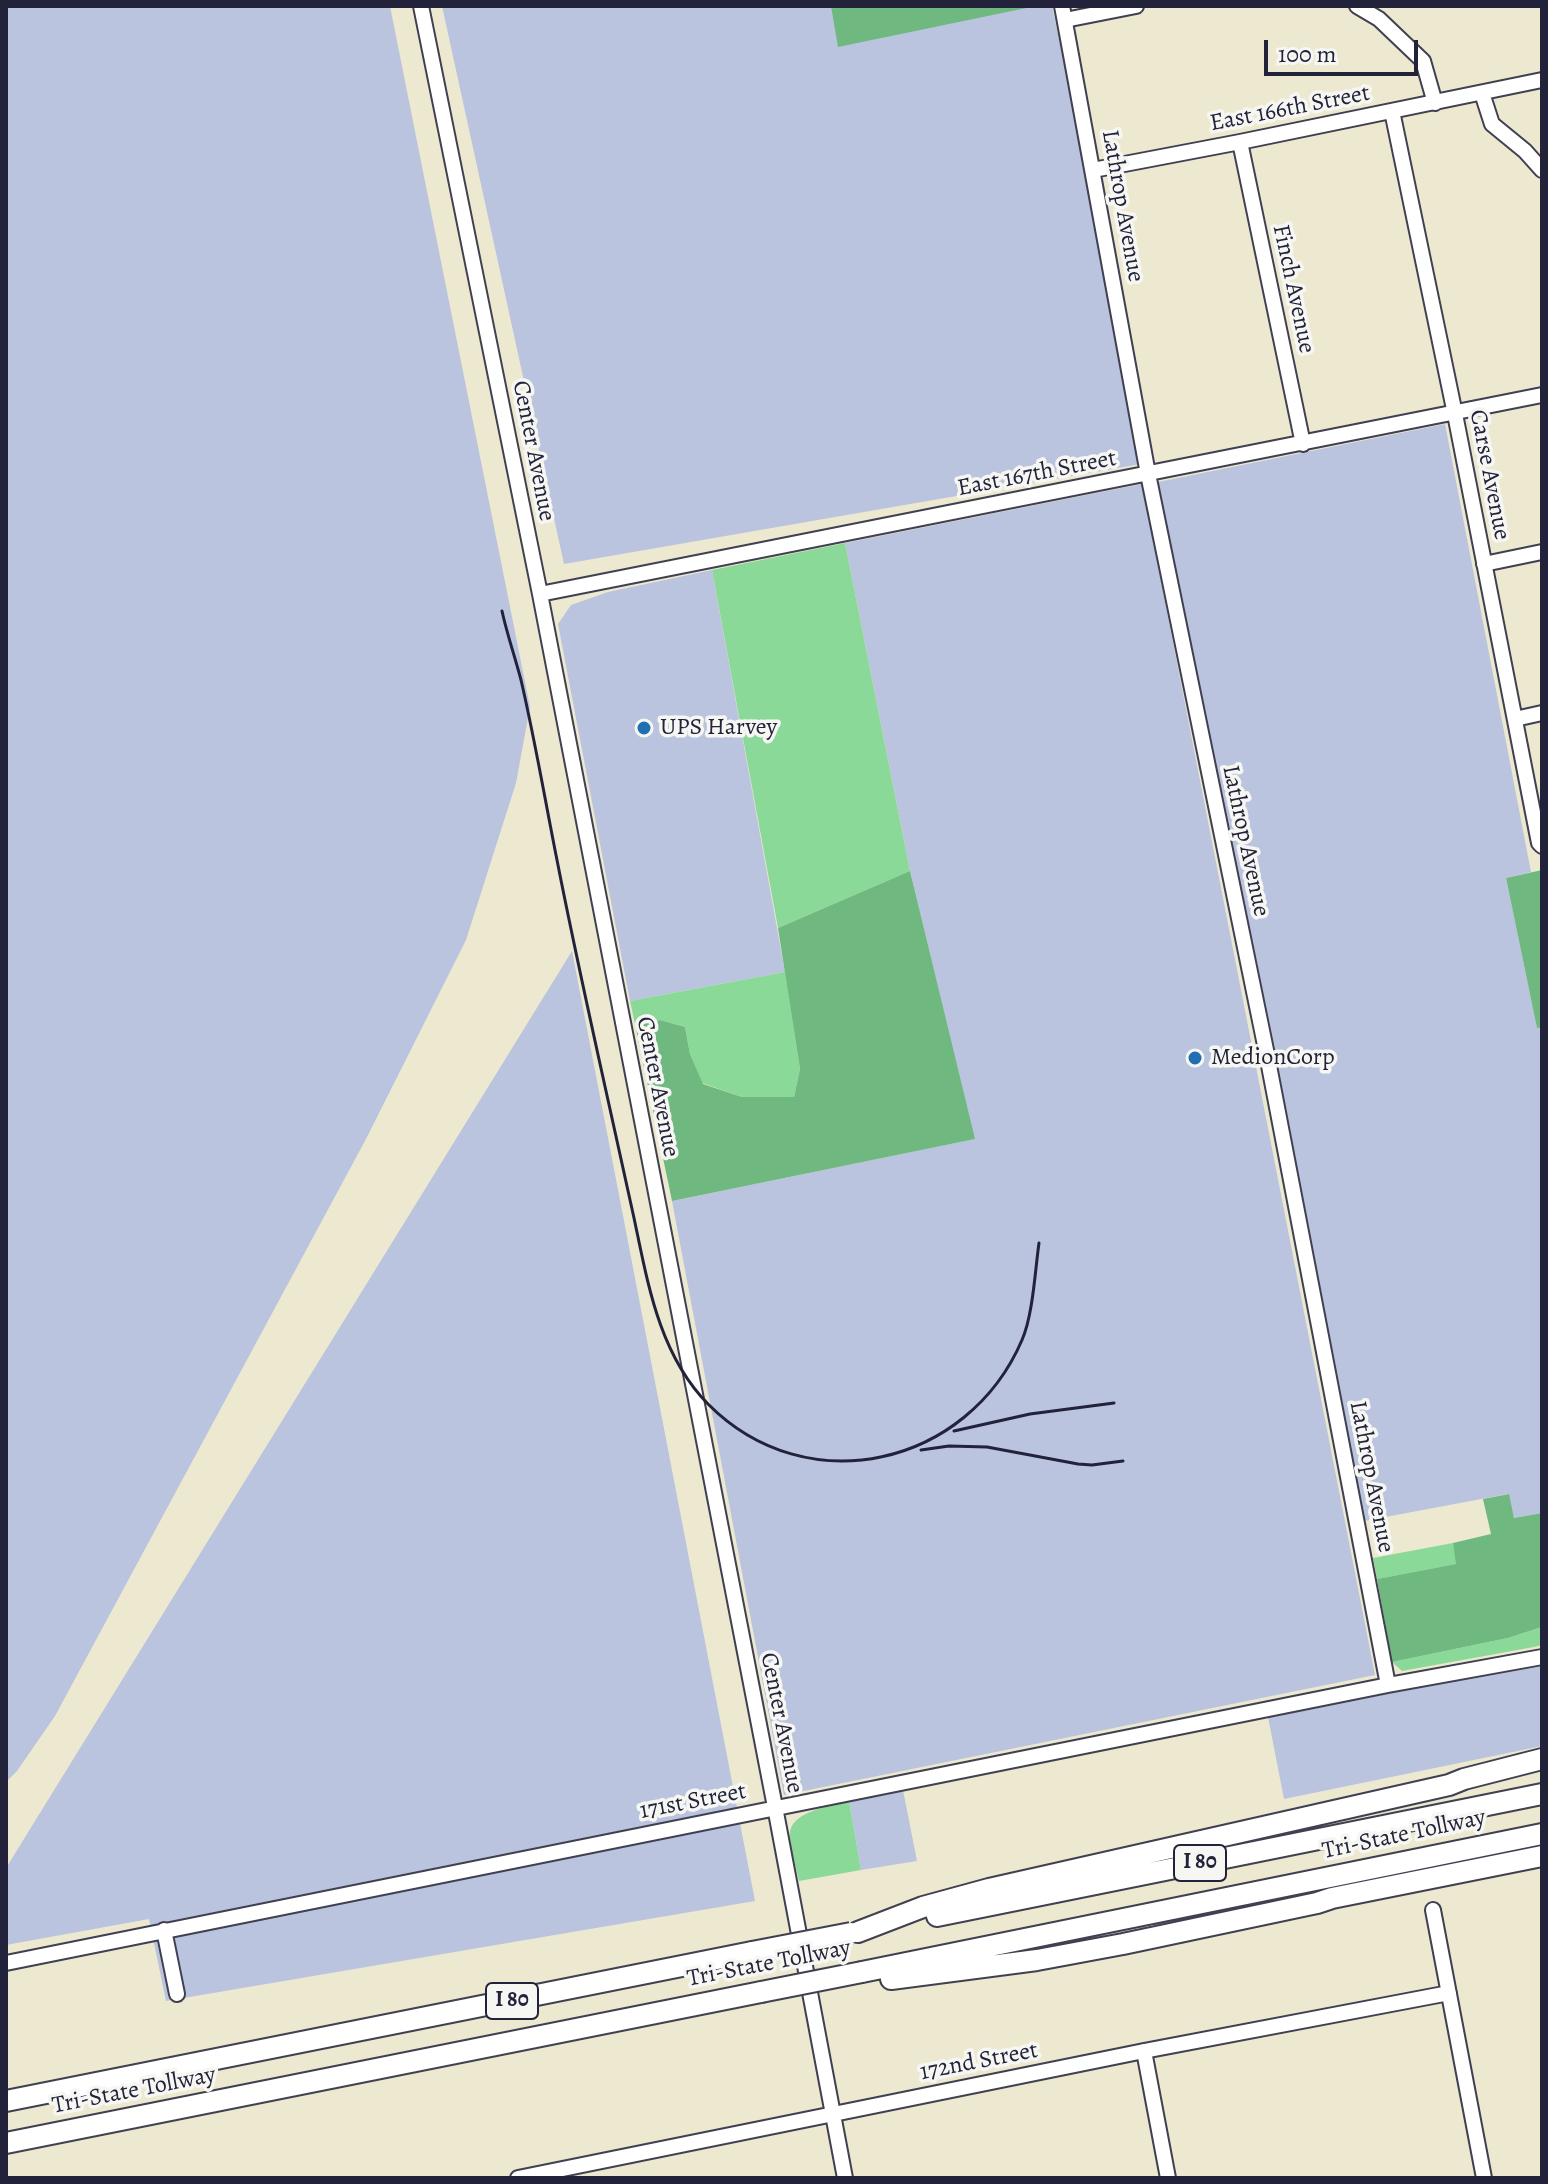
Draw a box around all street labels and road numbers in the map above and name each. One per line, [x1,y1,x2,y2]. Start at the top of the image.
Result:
street label: East 166th Street [1208,79,1372,139]
street label: Lathrop Avenue [1094,128,1150,284]
street label: Finch Avenue [1265,222,1321,356]
street label: Center Avenue [505,378,561,524]
street label: Carse Avenue [1462,407,1516,543]
street label: East 167th Street [955,444,1119,504]
street label: Lathrop Avenue [1215,763,1275,919]
street label: Center Avenue [629,1014,685,1160]
street label: Lathrop Avenue [1342,1399,1400,1555]
street label: Center Avenue [753,1650,809,1796]
street label: 171st Street [637,1778,749,1826]
street label: Tri-State Tollway [1320,1804,1488,1866]
road number: I 80 [1174,1845,1226,1881]
street label: Tri-State Tollway [685,1934,853,1994]
road number: I 80 [486,1983,538,2019]
street label: 172nd Street [918,2036,1040,2088]
street label: Tri-State Tollway [50,2061,218,2121]

